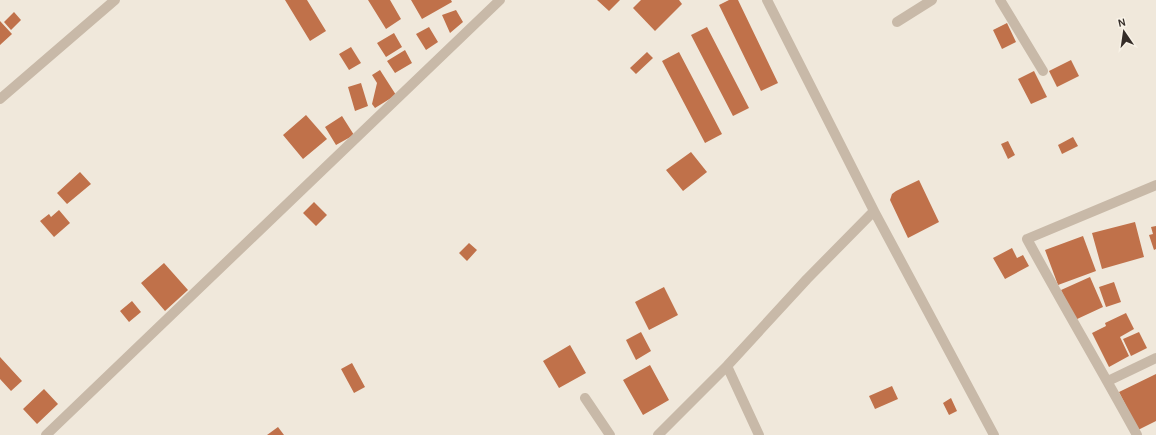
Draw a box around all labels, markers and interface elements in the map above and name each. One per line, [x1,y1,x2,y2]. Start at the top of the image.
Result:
north arrow [1104,12,1144,52]
text: N [1117,16,1127,30]

